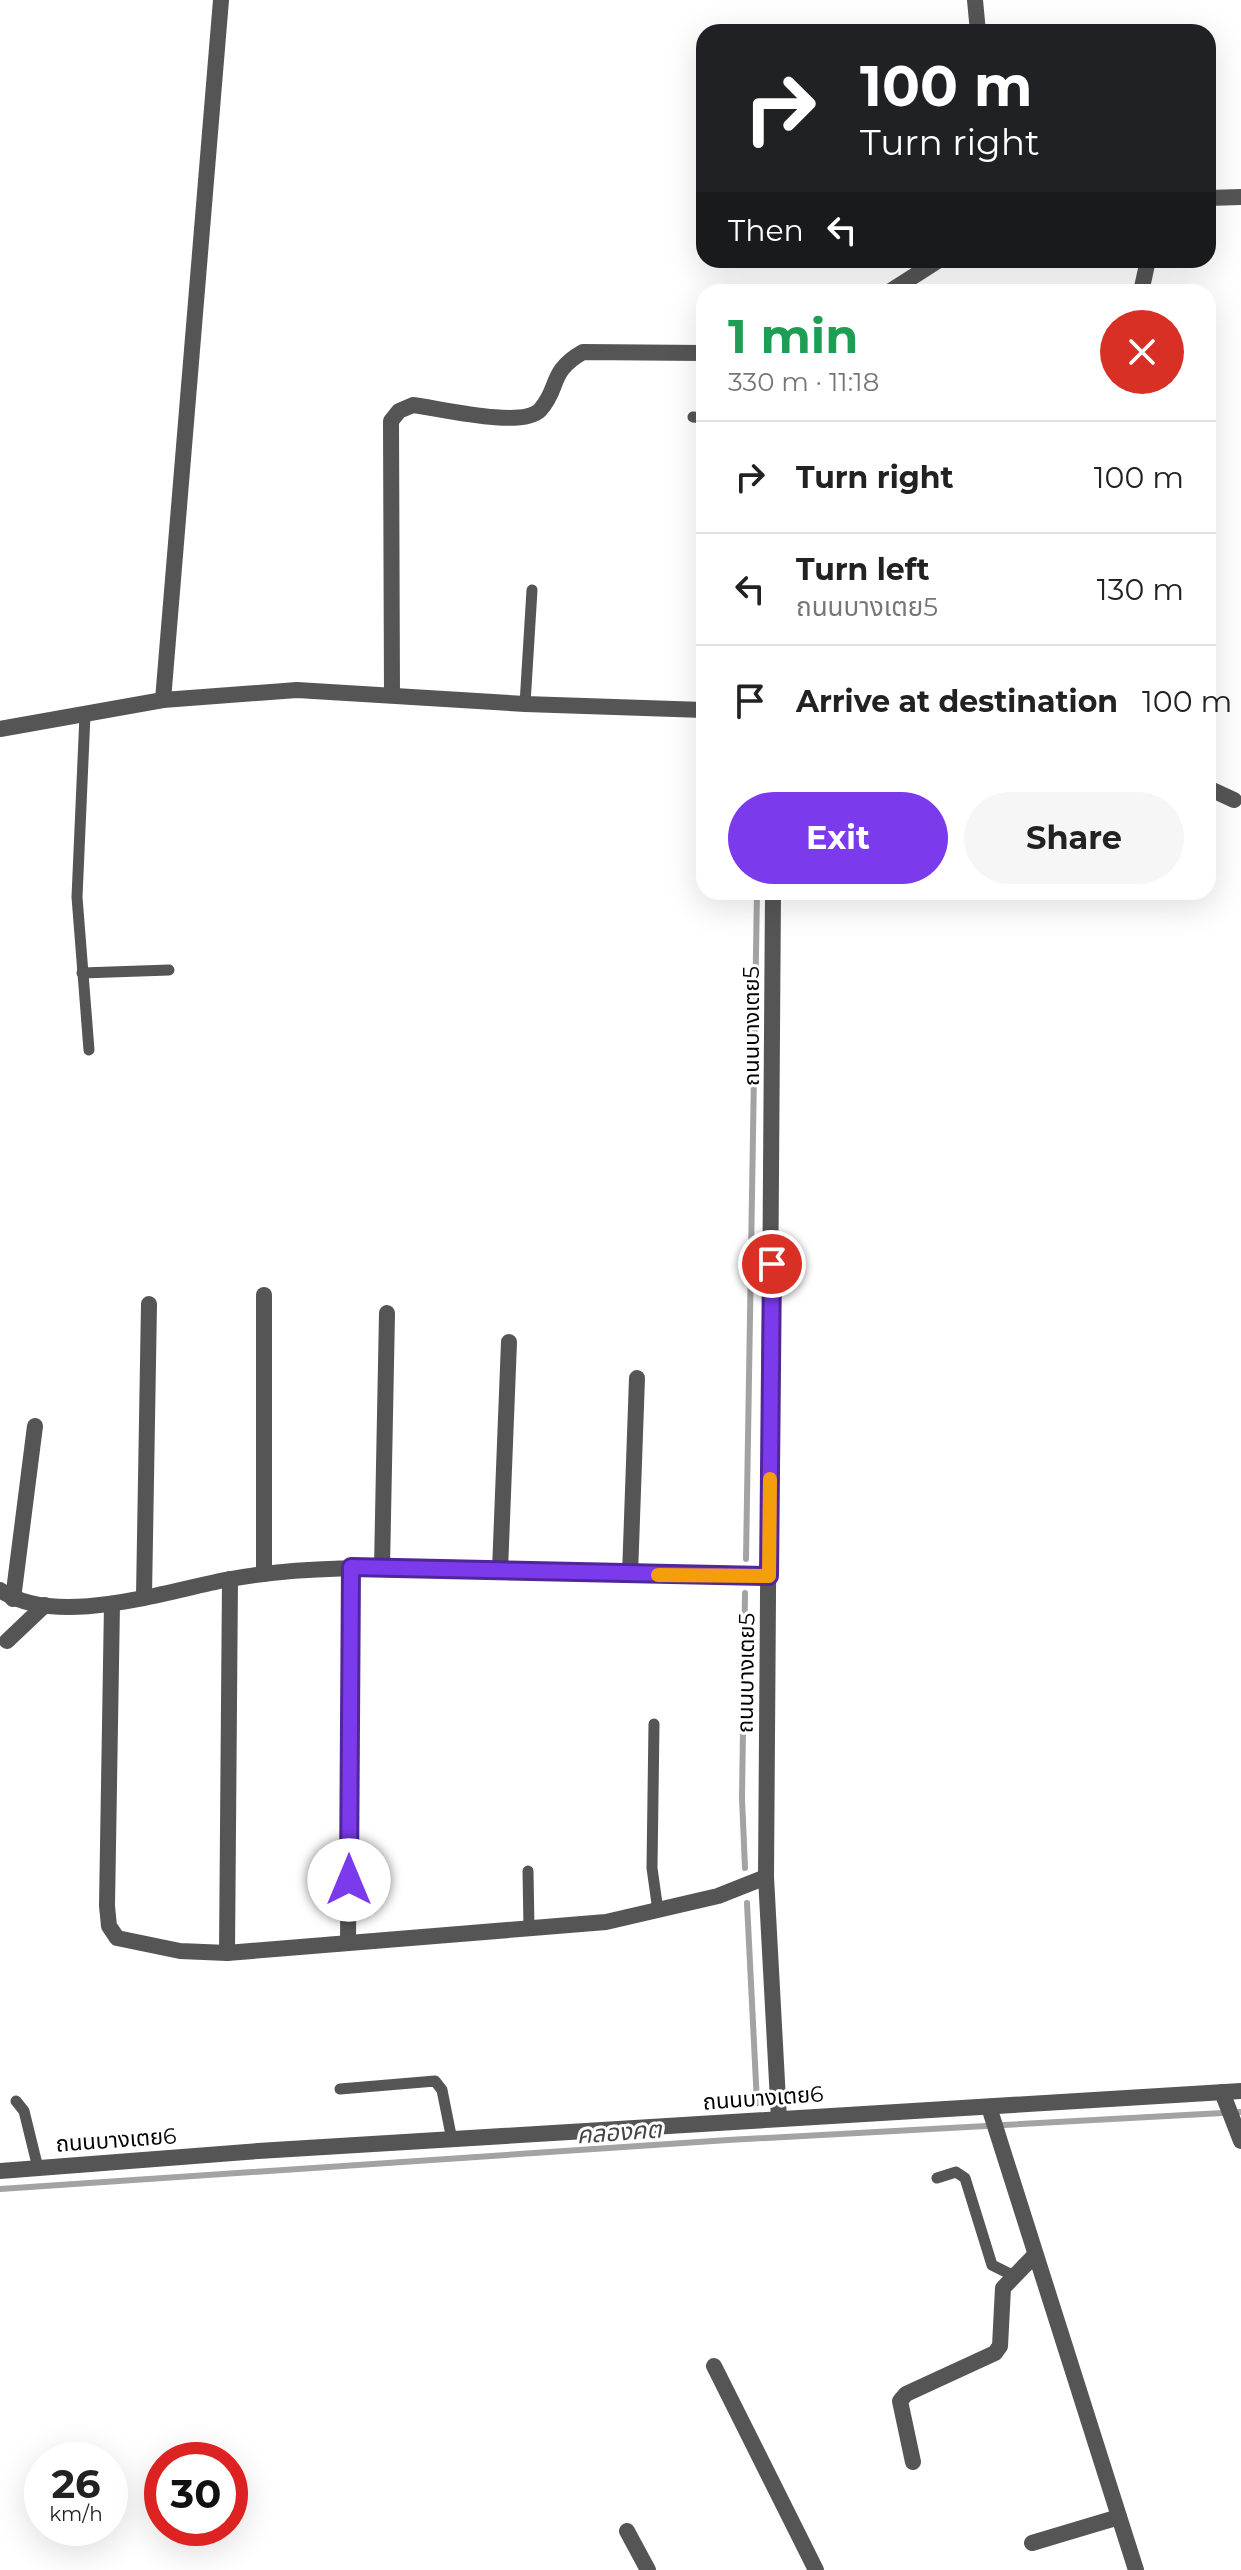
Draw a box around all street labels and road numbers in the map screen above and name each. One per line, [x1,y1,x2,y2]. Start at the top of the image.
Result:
street label: ถนนบางเตย5 [738,966,765,1086]
street label: ถนนบางเตย5 [731,1613,761,1733]
street label: ถนนบางเตย6 [702,2080,824,2116]
street label: ถนนบางเตย6 [55,2122,177,2158]

